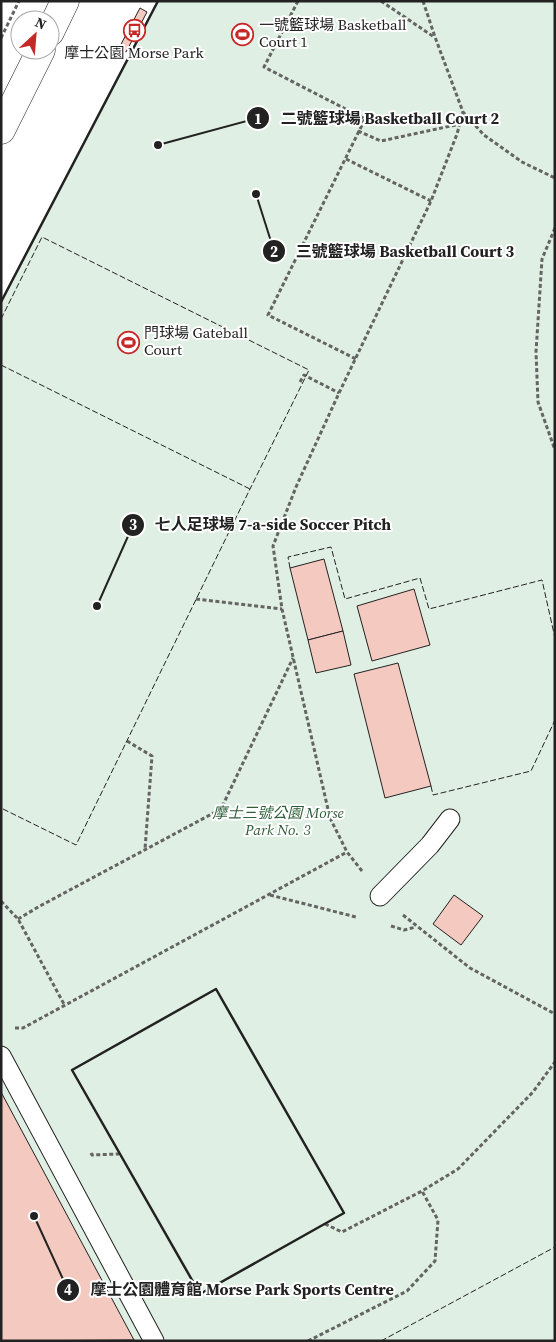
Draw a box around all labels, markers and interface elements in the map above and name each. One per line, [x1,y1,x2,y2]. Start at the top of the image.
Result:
north arrow [10,10,60,60]
text: N [32,12,50,35]
place label: 一號籃球場 Basketball Court 1 [259,14,407,52]
bus stop icon: 摩士公園 Morse Park [122,18,146,42]
sports icon: 一號籃球場 Basketball Court 1 [231,22,255,46]
place label: 摩士公園 Morse Park [64,42,205,63]
callout: 二號籃球場 Basketball Court 2 [245,103,509,134]
text: 二號籃球場 Basketball Court 2 [281,107,500,129]
text: 1 [254,108,262,129]
callout: 三號籃球場 Basketball Court 3 [261,236,525,267]
text: 三號籃球場 Basketball Court 3 [296,240,515,262]
text: 2 [270,241,278,262]
place label: 門球場 Gateball Court [144,322,248,360]
sports icon: 門球場 Gateball Court [116,330,140,354]
callout: 七人足球場 7-a-side Soccer Pitch [120,509,401,540]
text: 七人足球場 7-a-side Soccer Pitch [155,513,391,535]
text: 3 [129,514,137,535]
park label: 摩士三號公園 Morse Park No. 3 [212,802,344,840]
callout: 摩士公園體育館 Morse Park Sports Centre [55,1274,404,1305]
text: 摩士公園體育館 Morse Park Sports Centre [90,1278,394,1300]
text: 4 [64,1279,72,1300]

